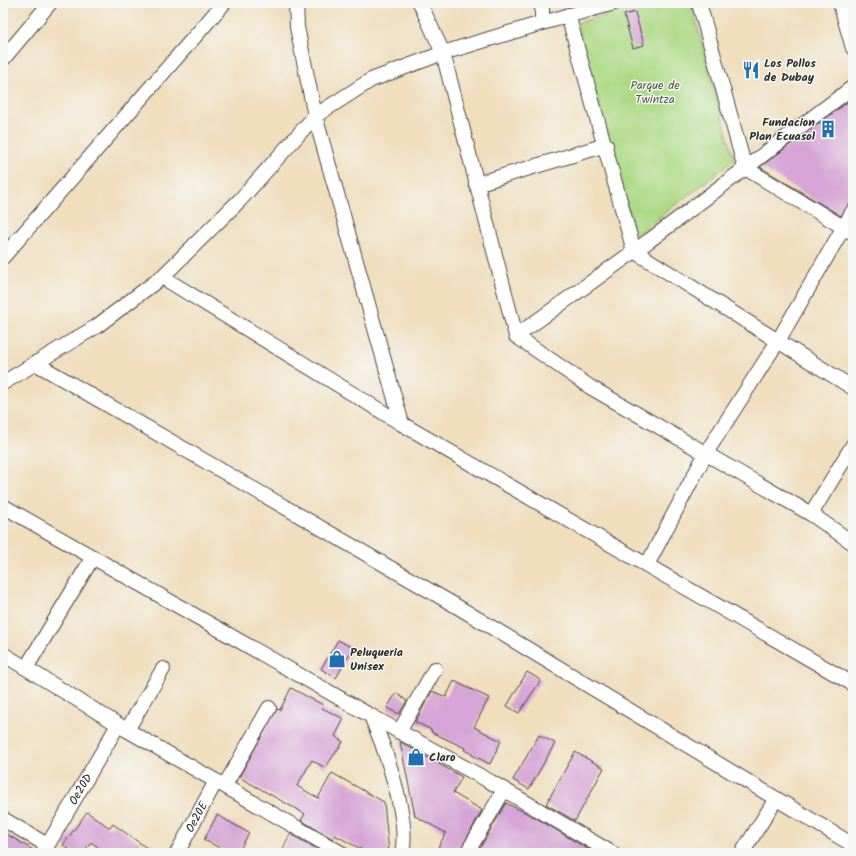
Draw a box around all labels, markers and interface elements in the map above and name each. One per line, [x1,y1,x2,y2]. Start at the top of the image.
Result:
place label: Los Pollos de Dubay [764,54,816,87]
restaurant icon: Los Pollos de Dubay [741,60,761,80]
park label: Parque de Twintza [630,76,680,109]
place label: Fundacion Plan Ecuasol [749,113,816,146]
building icon: Fundacion Plan Ecuasol [818,119,838,139]
place label: Peluqueria Unisex [350,643,403,676]
shop icon: Peluqueria Unisex [327,649,347,669]
shop icon: Claro [406,747,426,767]
place label: Claro [429,748,456,767]
street label: Oe20D [64,770,98,809]
street label: Oe20E [181,797,214,836]

